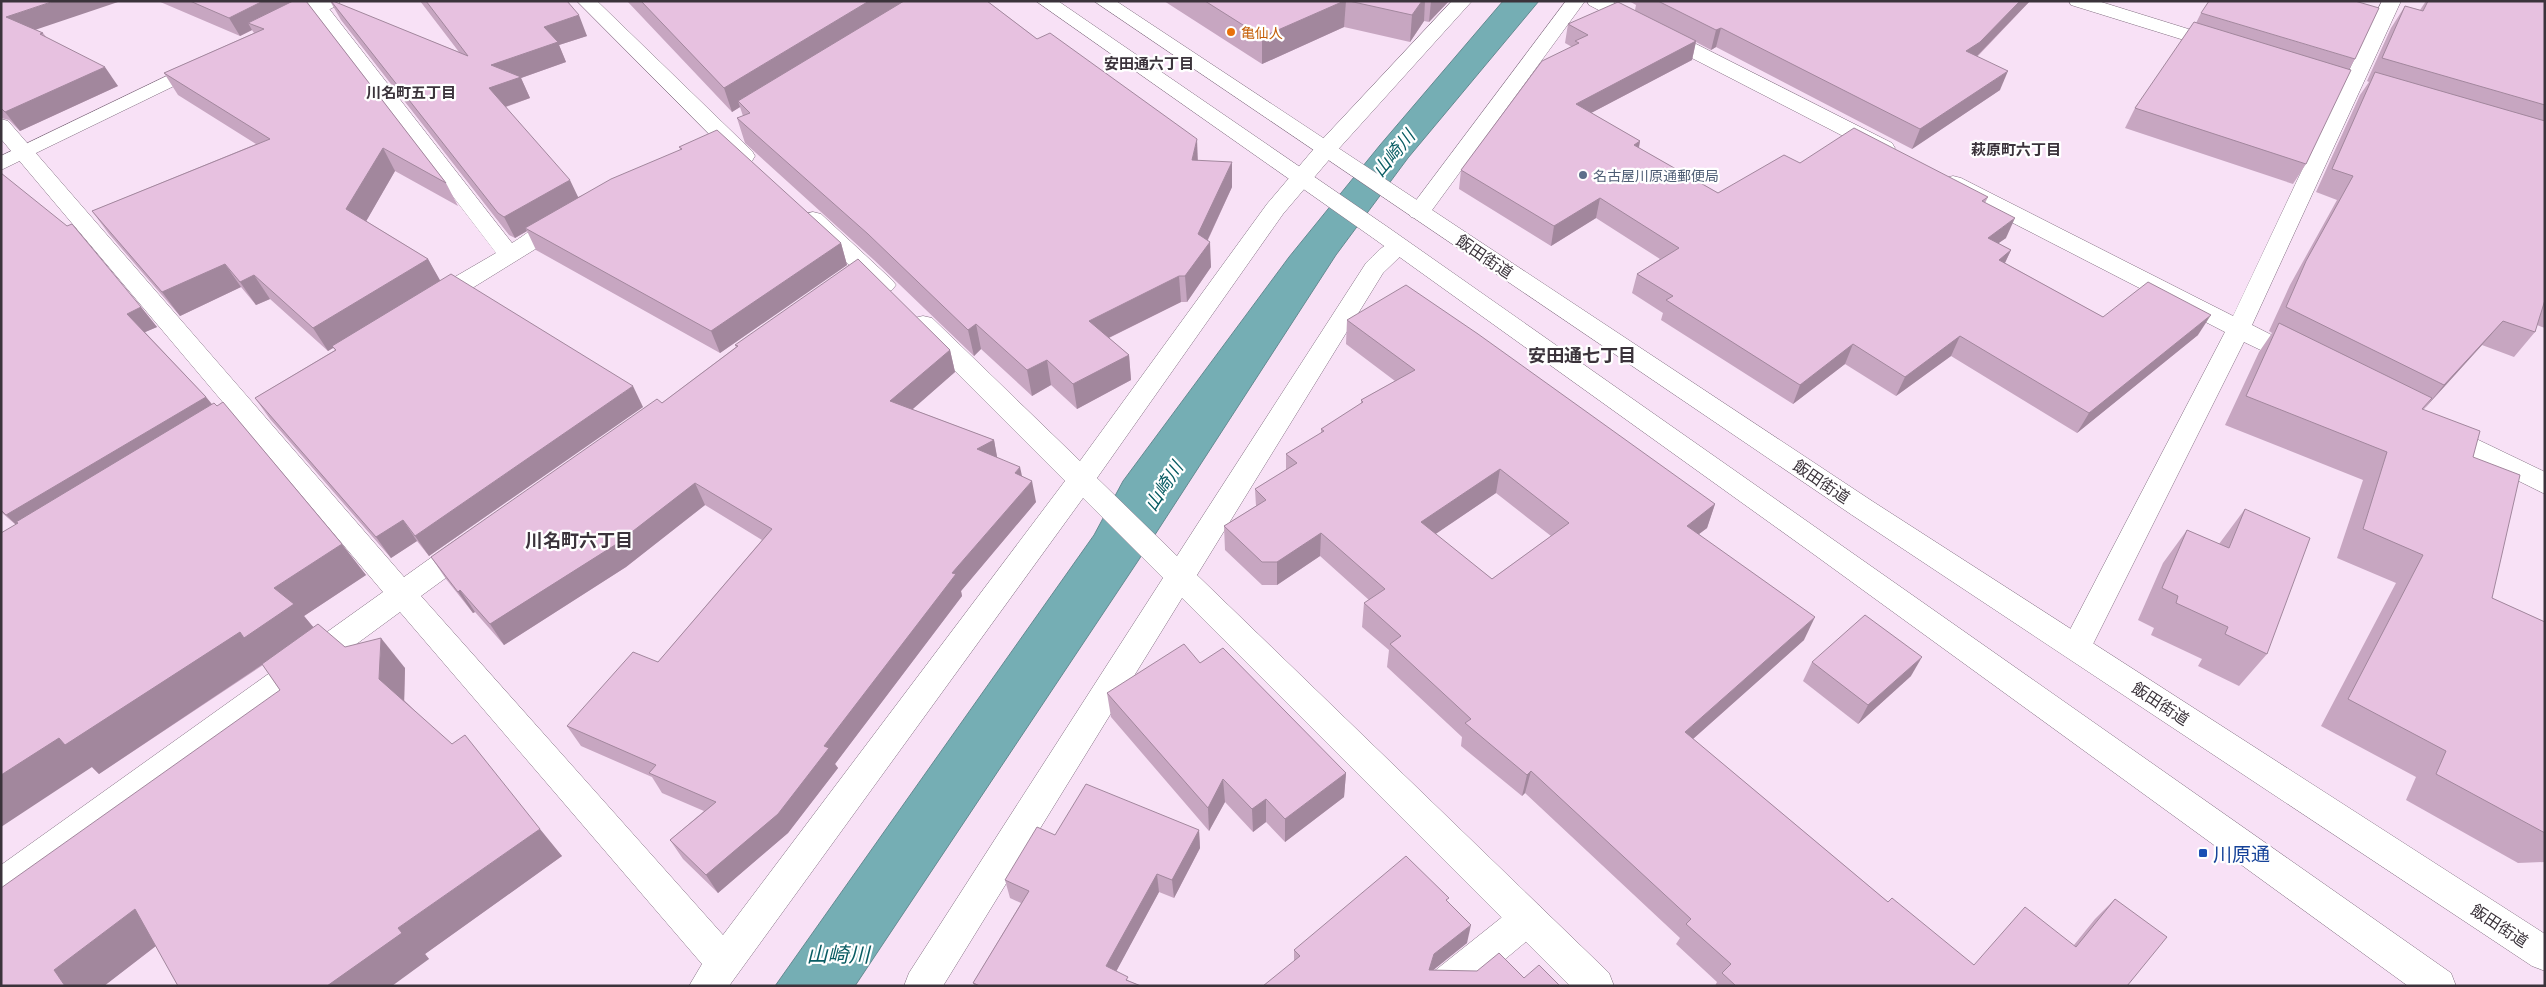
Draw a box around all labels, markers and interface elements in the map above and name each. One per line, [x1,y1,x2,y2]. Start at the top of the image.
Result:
place label: 亀仙人 [1241,24,1283,41]
marker: 亀仙人 [1225,26,1237,38]
district label: 安田通六丁目 [1104,54,1194,72]
district label: 川名町五丁目 [366,83,456,101]
water label: 山崎川 [1367,124,1420,181]
district label: 萩原町六丁目 [1971,140,2061,158]
place label: 名古屋川原通郵便局 [1593,167,1719,184]
marker: 名古屋川原通郵便局 [1577,169,1589,181]
street label: 飯田街道 [1453,230,1517,282]
district label: 安田通七丁目 [1528,344,1636,366]
street label: 飯田街道 [1790,455,1854,507]
water label: 山崎川 [1139,456,1188,515]
district label: 川名町六丁目 [525,529,633,551]
street label: 飯田街道 [2129,678,2193,728]
place label: 川原通 [2213,842,2270,865]
marker: 川原通 [2197,847,2209,859]
street label: 飯田街道 [2468,900,2532,950]
water label: 山崎川 [807,941,871,966]

